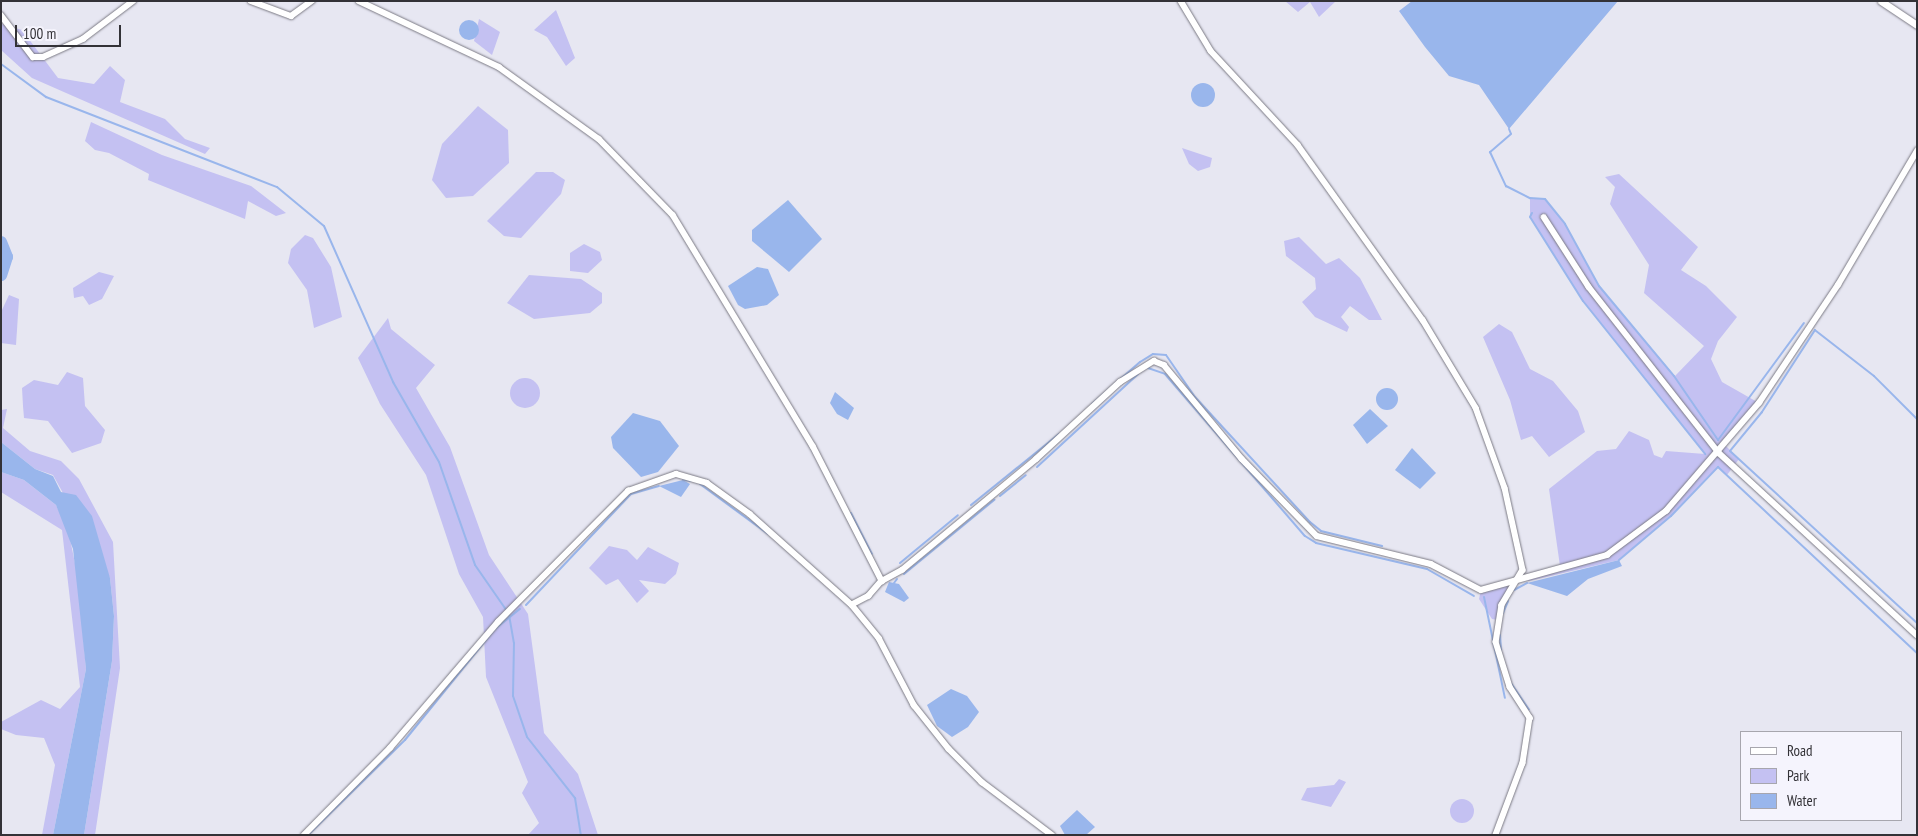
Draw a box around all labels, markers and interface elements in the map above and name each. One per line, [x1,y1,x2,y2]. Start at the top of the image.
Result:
scale bar [18,15,124,47]
text: 100 m [23,24,56,43]
legend [1740,731,1903,821]
text: Road [1787,741,1813,760]
text: Park [1787,766,1809,785]
text: Water [1787,791,1817,810]

